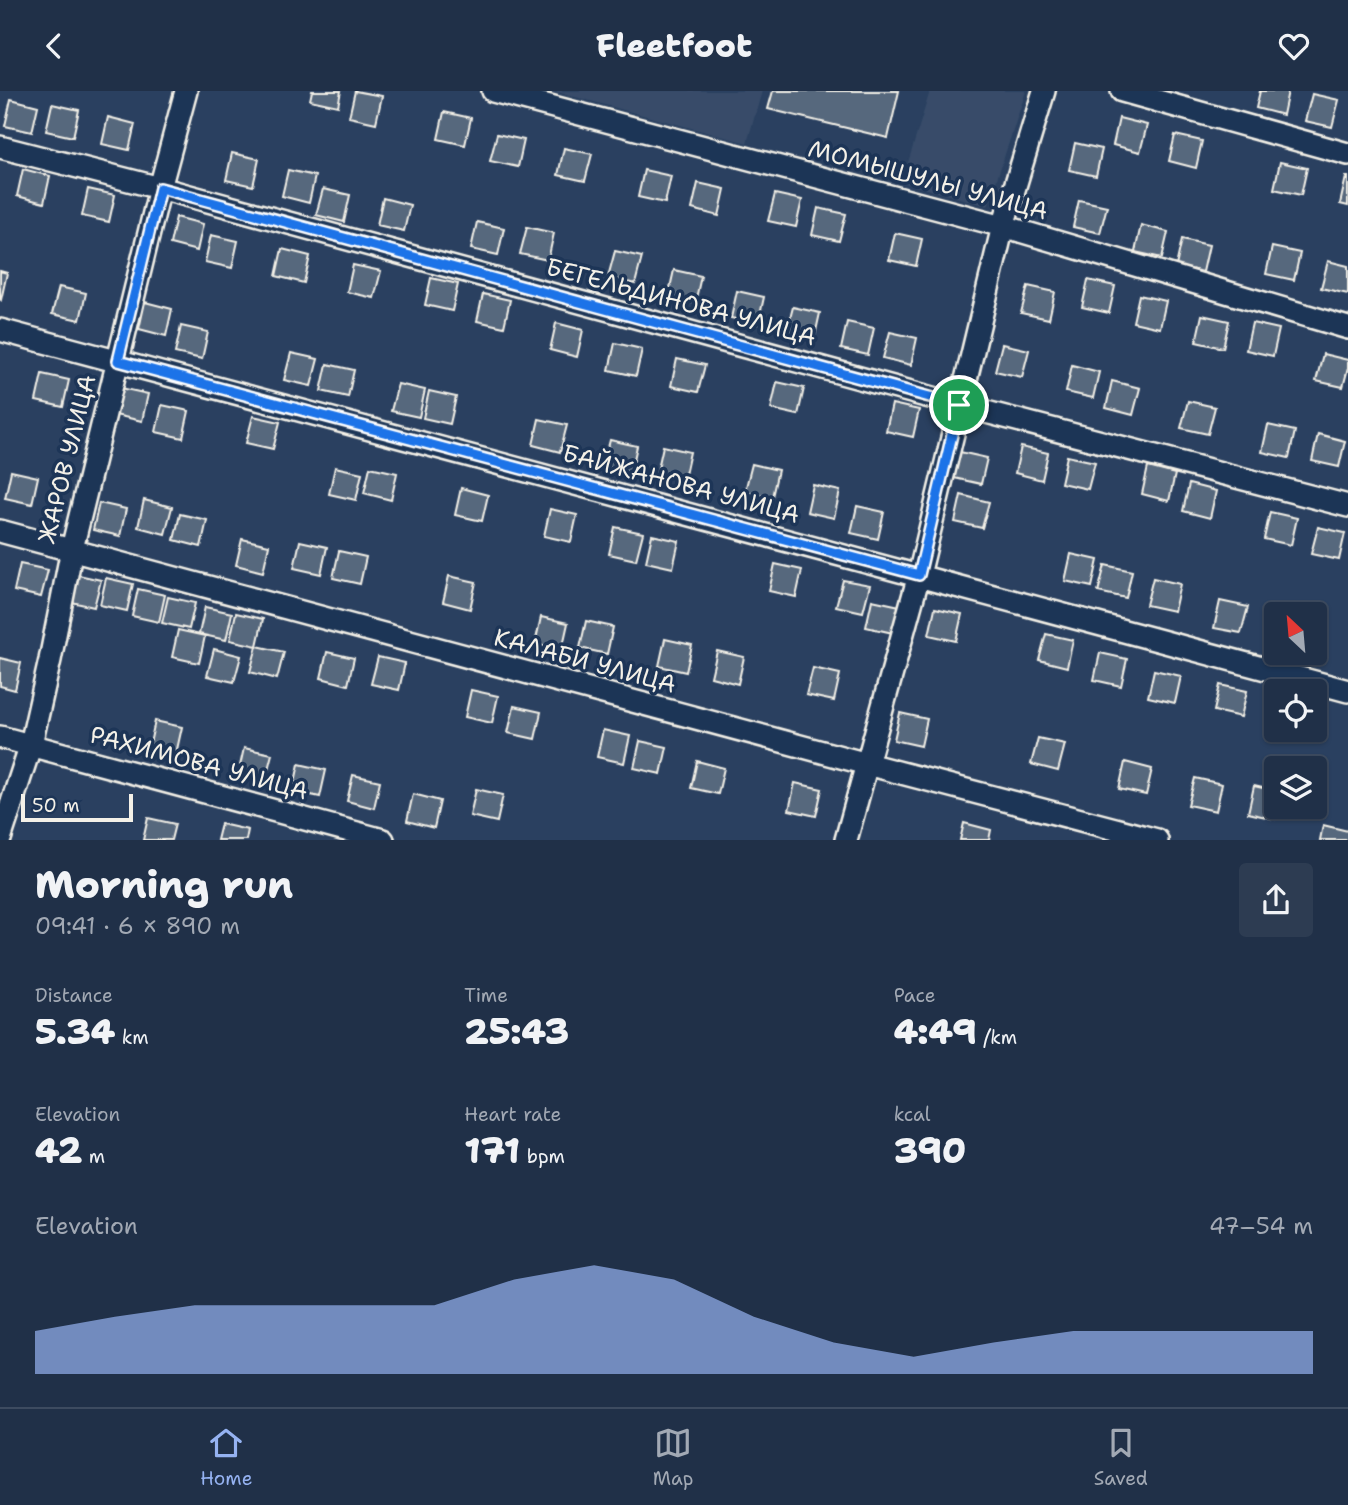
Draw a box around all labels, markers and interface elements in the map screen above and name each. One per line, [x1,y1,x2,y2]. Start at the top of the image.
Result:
text: Fleetfoot [596,24,752,67]
icon: back [35,27,73,65]
icon: heart [1275,27,1313,65]
street label: МОМЫШУЛЫ УЛИЦА [805,133,1051,227]
street label: БЕГЕЛЬДИНОВА УЛИЦА [542,251,820,353]
street label: ЖАРОВ УЛИЦА [31,371,103,547]
pin [929,375,989,435]
icon: arrive [940,386,978,424]
street label: БАЙЖАНОВА УЛИЦА [559,437,803,531]
north arrow [1264,602,1326,665]
map controls [1264,602,1327,819]
street label: КАЛАБИ УЛИЦА [490,621,680,701]
button: locate [1264,679,1327,742]
street label: РАХИМОВА УЛИЦА [86,718,312,808]
button: layers [1264,756,1327,819]
scale bar [21,791,133,823]
text: 50 m [32,793,80,818]
text: Morning run [35,859,293,910]
button: share [1239,863,1313,937]
text: 09:41 · 6 × 890 m [35,911,240,941]
text: Distance [35,983,113,1008]
text: Time [464,983,508,1008]
text: Pace [894,983,935,1008]
text: 5.34 [35,1008,115,1055]
text: 25:43 [464,1008,569,1055]
text: 4:49 [894,1008,977,1055]
text: km [115,1025,149,1050]
text: /km [977,1025,1017,1050]
text: Elevation [35,1102,120,1127]
text: Heart rate [464,1102,561,1127]
text: kcal [894,1102,931,1127]
text: 42 [35,1127,82,1174]
text: 171 [464,1127,520,1174]
text: 390 [894,1127,966,1174]
text: m [82,1144,105,1169]
text: bpm [520,1144,565,1169]
text: Elevation [35,1211,138,1241]
text: 47–54 m [1209,1211,1313,1241]
tab: Home [200,1424,252,1491]
tab: Map [653,1424,693,1491]
tab: Saved [1094,1424,1148,1491]

